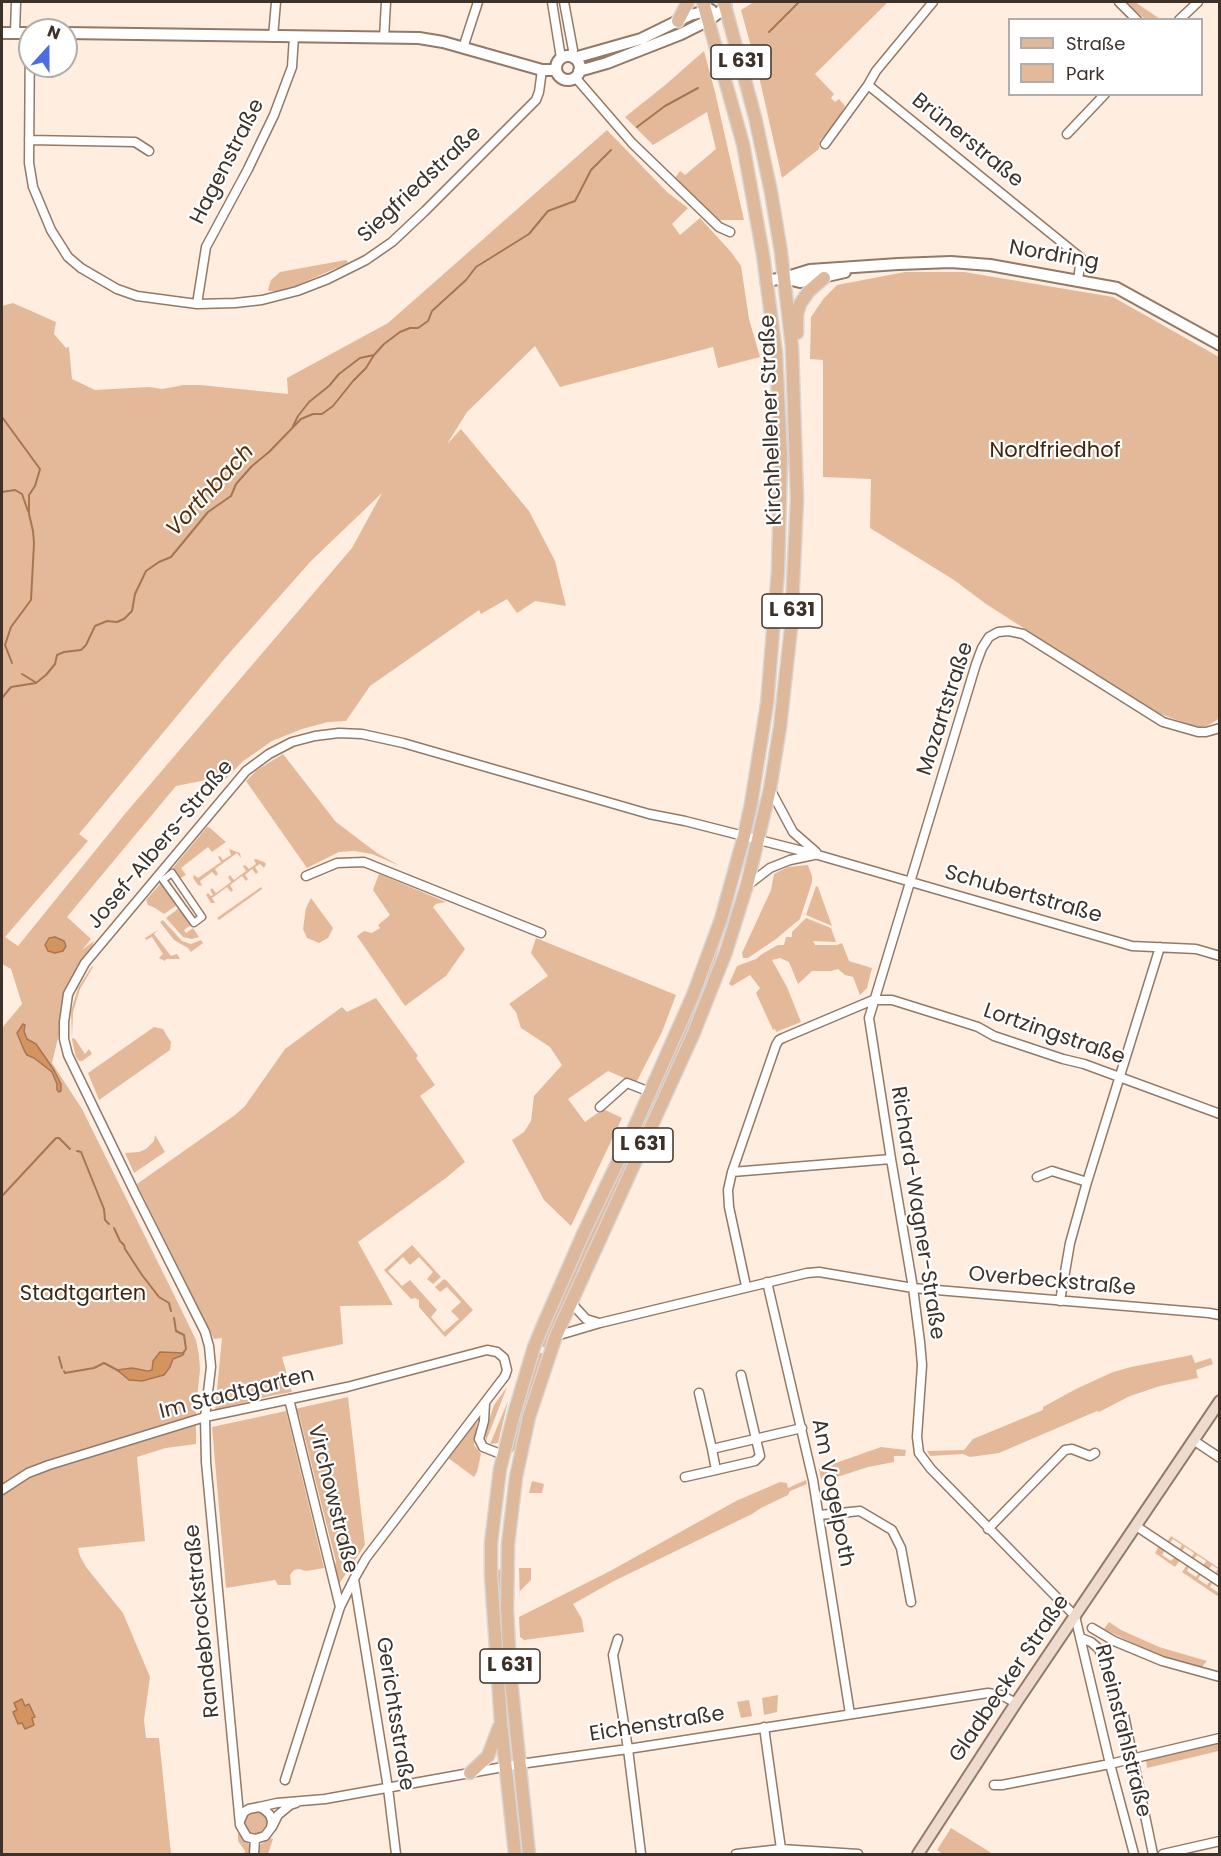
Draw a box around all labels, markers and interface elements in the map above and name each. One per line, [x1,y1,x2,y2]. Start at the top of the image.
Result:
north arrow [18,18,78,78]
legend [1008,18,1203,96]
text: N [44,20,64,45]
text: Straße [1066,31,1125,56]
road number: L 631 [711,45,771,79]
text: Park [1066,61,1105,86]
street label: Brünerstraße [906,88,1028,194]
street label: Hagenstraße [186,95,270,229]
street label: Siegfriedstraße [353,121,487,249]
street label: Nordring [1007,236,1101,276]
street label: Kirchhellener Straße [756,314,788,526]
water label: Vorthbach [162,439,260,543]
park label: Nordfriedhof [989,439,1121,465]
road number: L 631 [762,594,822,628]
street label: Mozartstraße [913,639,979,779]
street label: Josef-Albers-Straße [83,755,239,935]
street label: Schubertstraße [941,860,1105,930]
street label: Lortzingstraße [980,999,1128,1071]
street label: Richard-Wagner-Straße [885,1085,949,1341]
road number: L 631 [613,1128,673,1162]
street label: Overbeckstraße [967,1262,1137,1302]
park label: Stadtgarten [20,1282,146,1308]
street label: Im Stadtgarten [157,1363,317,1425]
street label: Am Vogelpoth [805,1417,859,1569]
street label: Virchowstraße [301,1422,363,1576]
street label: Randebrockstraße [180,1523,226,1719]
street label: Gladbecker Straße [945,1591,1075,1767]
street label: Gerichtsstraße [369,1635,419,1793]
street label: Rheinstahlstraße [1088,1642,1156,1820]
road number: L 631 [480,1649,540,1683]
street label: Eichenstraße [588,1702,726,1748]

